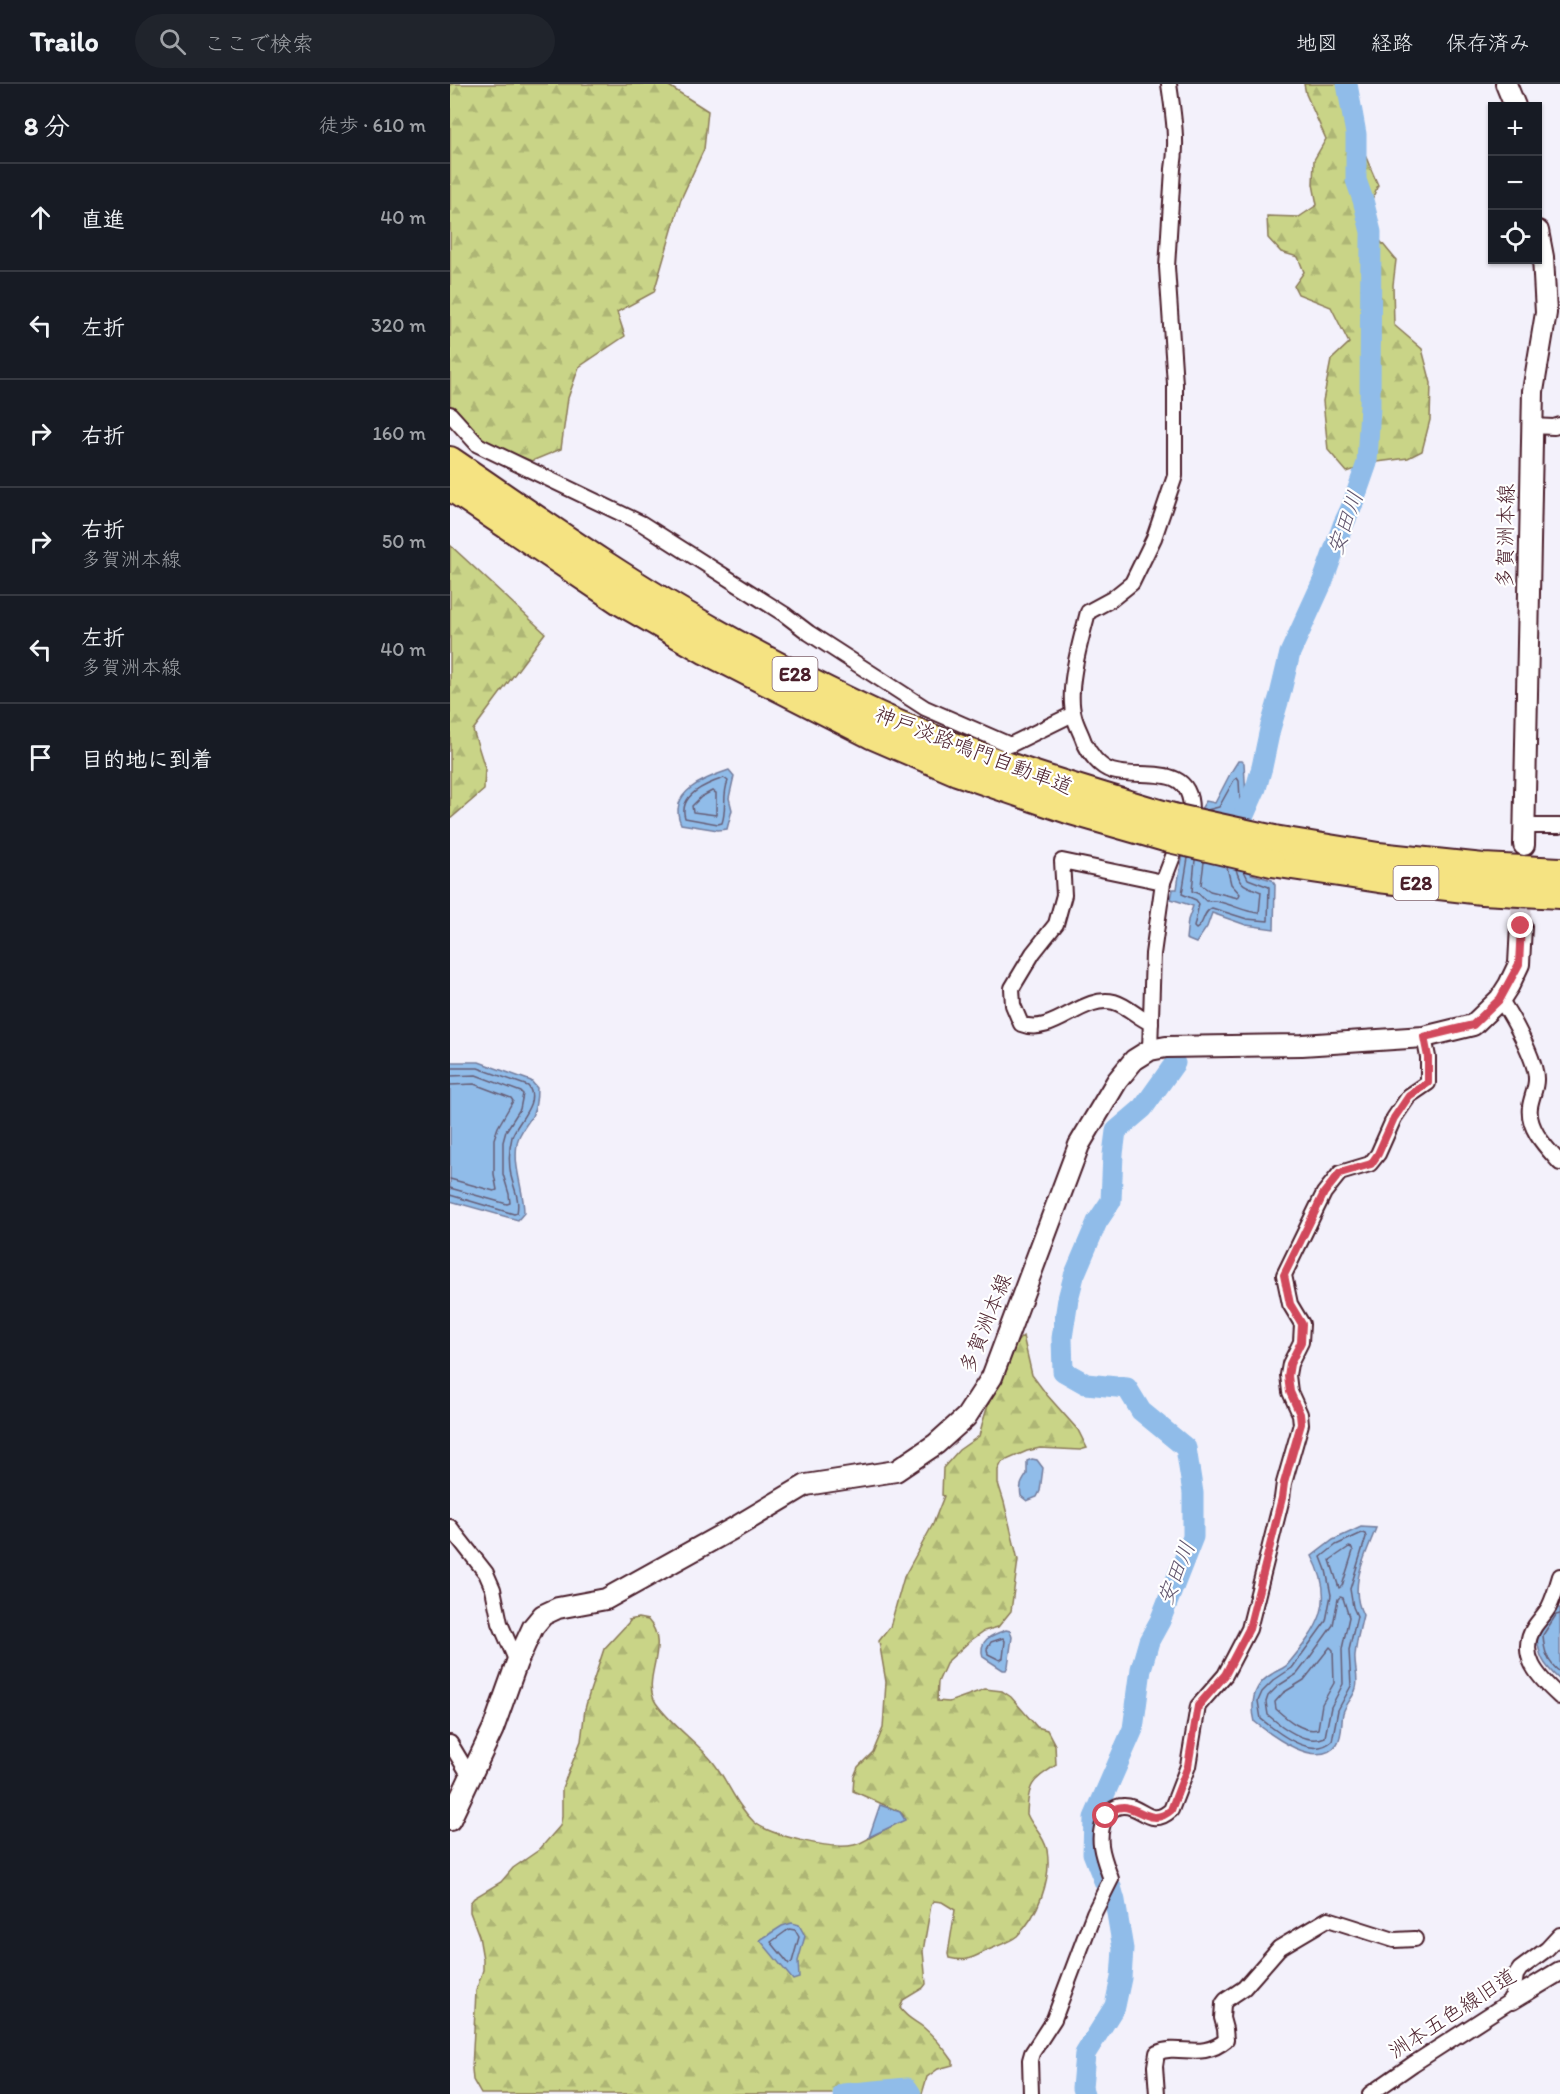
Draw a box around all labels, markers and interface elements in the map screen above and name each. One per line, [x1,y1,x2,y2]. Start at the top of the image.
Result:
search box [135,14,555,68]
text: Trailo [30,24,99,58]
icon: search [156,25,189,58]
text: ここで検索 [204,30,314,57]
text: 地図 [1296,30,1338,55]
text: 経路 [1371,30,1413,55]
text: 保存済み [1446,30,1530,55]
map controls [1488,102,1542,264]
button: + [1488,102,1542,156]
text: 8 分 [24,110,70,142]
text: 徒歩 · 610 m [319,113,426,137]
button: − [1488,156,1542,210]
icon: ahead [24,201,57,234]
text: 40 m [380,205,426,229]
text: 直進 [81,206,125,233]
button: locate [1488,210,1542,264]
icon: left [24,309,57,342]
text: 320 m [371,313,426,337]
text: 左折 [81,314,125,341]
icon: right [24,417,57,450]
text: 160 m [373,421,426,445]
text: 右折 [81,422,125,449]
street label: 多賀洲本線 [1492,483,1518,589]
water label: 安田川 [1321,487,1369,559]
text: 右折 [81,516,125,543]
icon: right [24,525,57,558]
text: 50 m [382,529,426,553]
text: 多賀洲本線 [81,547,181,571]
text: 左折 [81,624,125,651]
icon: left [24,633,57,666]
text: 40 m [380,637,426,661]
text: 多賀洲本線 [81,655,181,679]
road number: E28 [772,657,818,691]
street label: 神戸淡路鳴門自動車道 [871,701,1077,799]
icon: arrive [24,741,57,774]
text: 目的地に到着 [81,746,213,773]
road number: E28 [1394,866,1438,900]
route end [1507,912,1533,938]
street label: 多賀洲本線 [954,1270,1016,1376]
water label: 安田川 [1151,1537,1201,1609]
route start [1092,1802,1118,1828]
street label: 洲本五色線旧道 [1384,1962,1520,2064]

